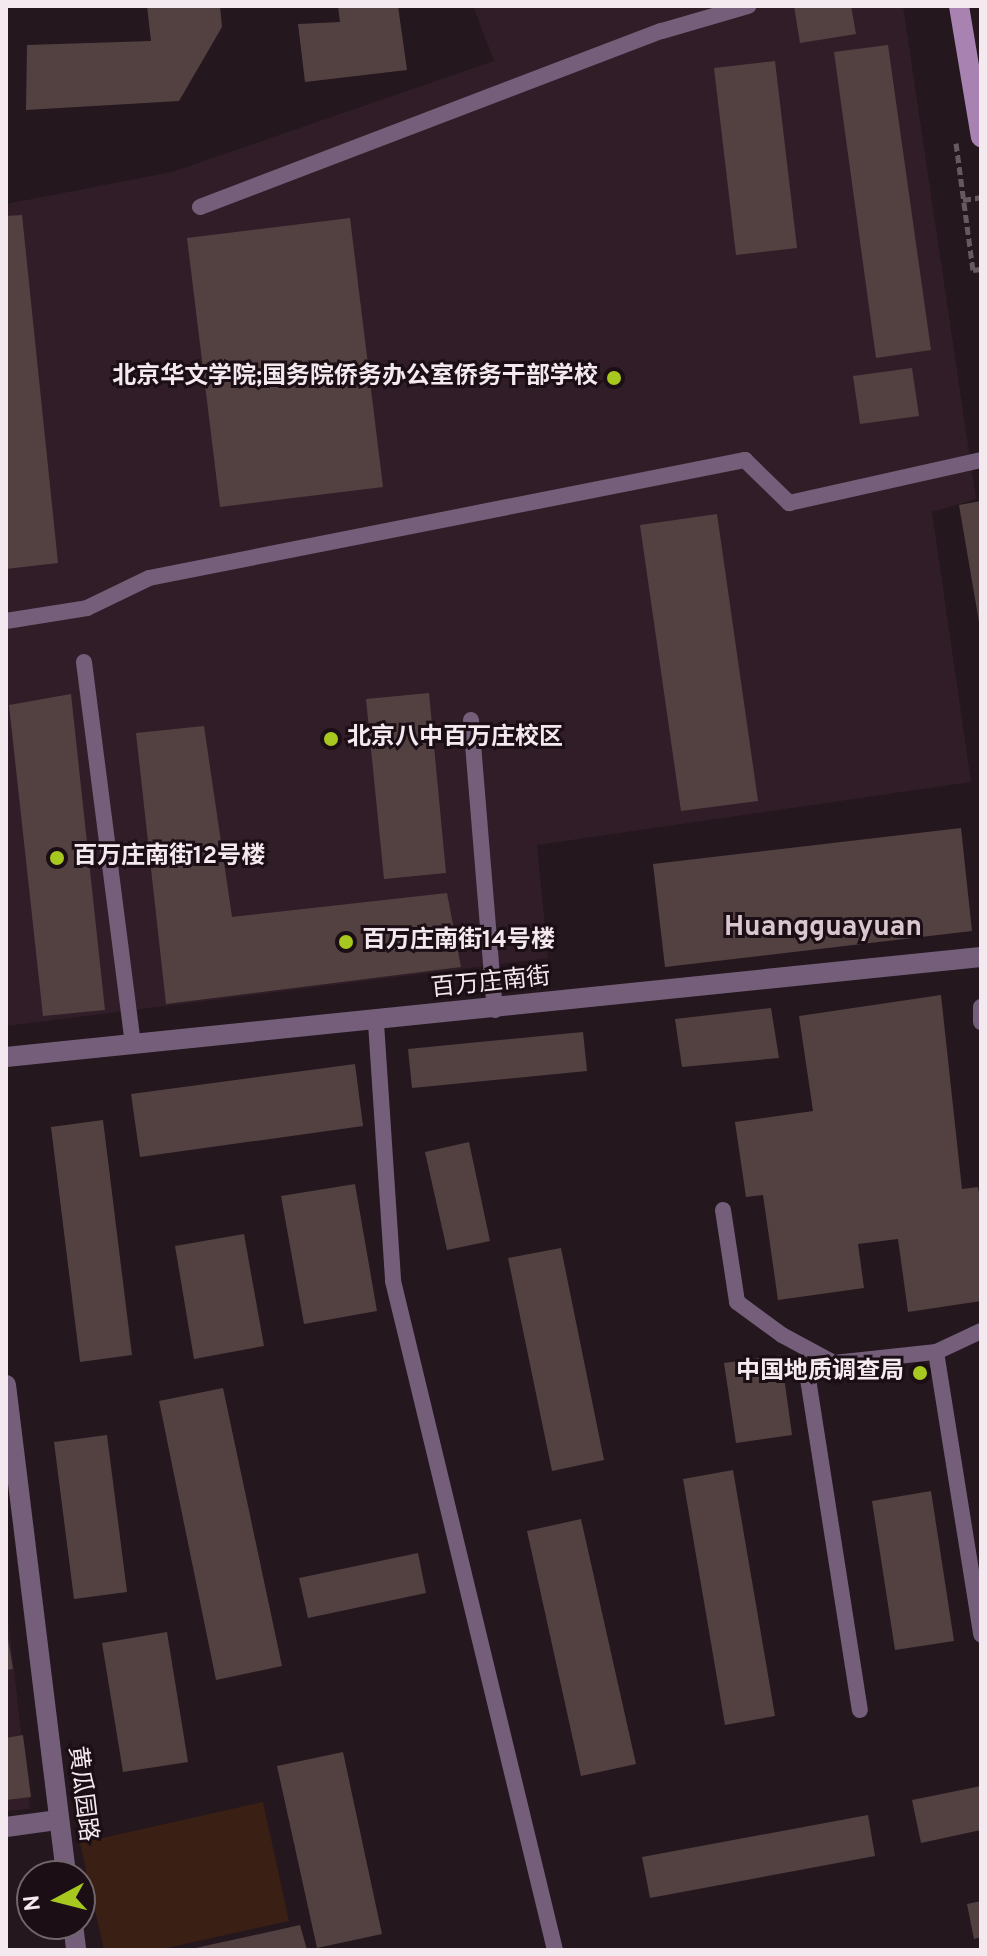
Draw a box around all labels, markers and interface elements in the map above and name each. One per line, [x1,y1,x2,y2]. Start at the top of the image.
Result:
place label: 北京华文学院;国务院侨务办公室侨务干部学校 [112,364,598,392]
marker: 北京华文学院;国务院侨务办公室侨务干部学校 [605,369,623,387]
place label: 北京八中百万庄校区 [347,725,563,753]
marker: 北京八中百万庄校区 [322,730,340,748]
place label: 百万庄南街12号楼 [73,844,265,872]
marker: 百万庄南街12号楼 [48,849,66,867]
district label: Huangguayuan [724,911,922,945]
place label: 百万庄南街14号楼 [362,928,555,956]
marker: 百万庄南街14号楼 [337,933,355,951]
street label: 百万庄南街 [430,963,552,1005]
place label: 中国地质调查局 [736,1359,904,1387]
marker: 中国地质调查局 [911,1364,929,1382]
street label: 黄瓜园路 [61,1745,101,1843]
north arrow [16,1860,96,1940]
text: N [19,1893,48,1912]

